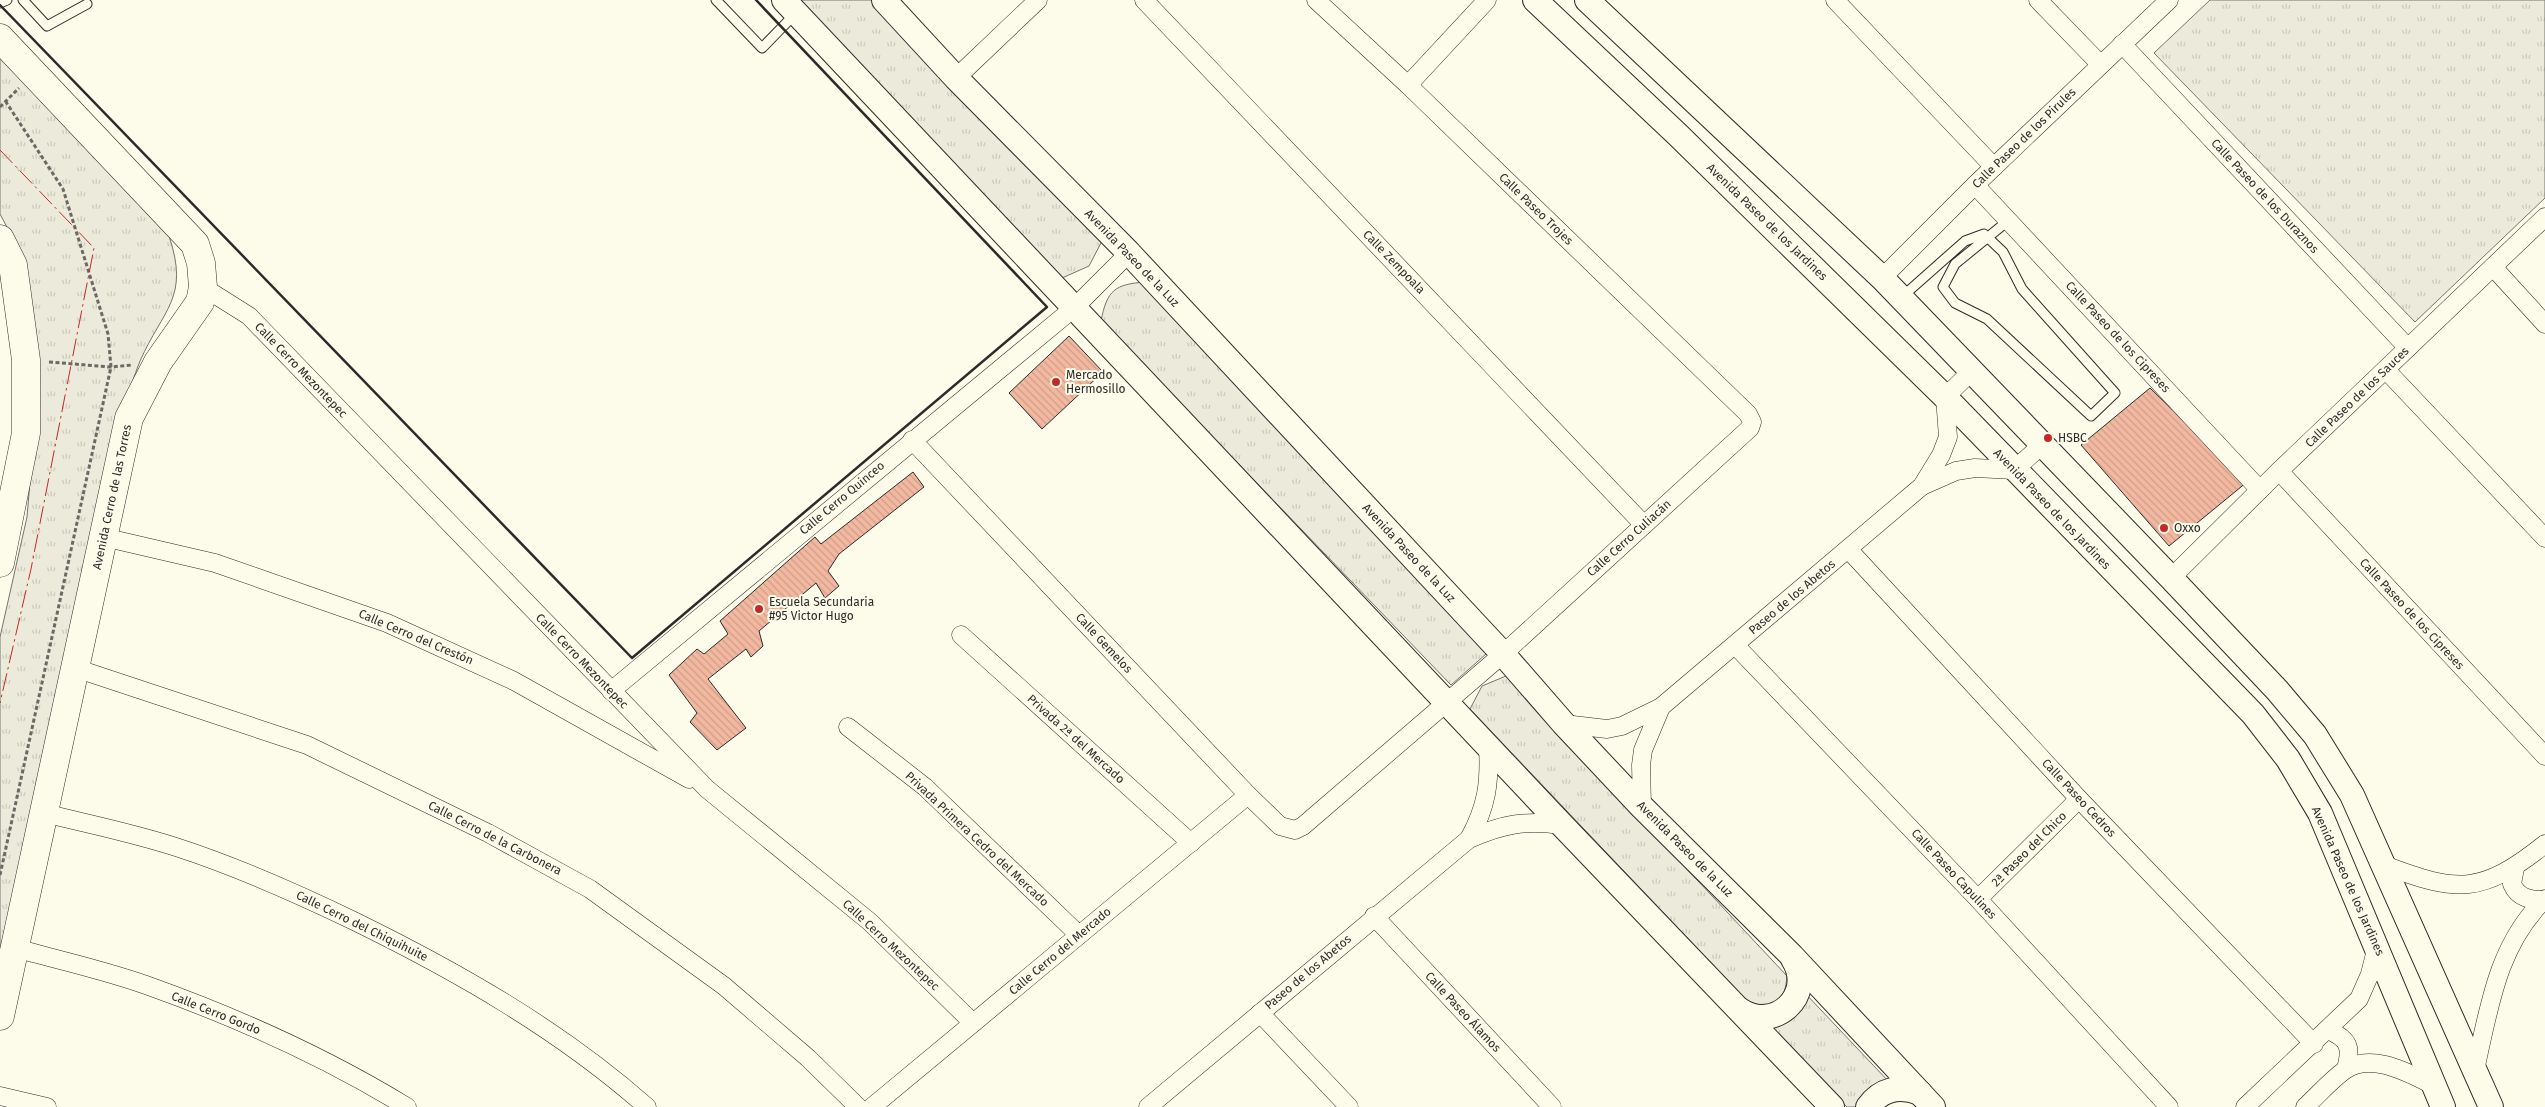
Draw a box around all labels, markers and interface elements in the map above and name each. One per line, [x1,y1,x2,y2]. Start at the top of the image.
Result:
street label: Calle Paseo de los Pirules [1969,85,2079,191]
street label: Calle Paseo de los Duraznos [2208,136,2322,256]
street label: Avenida Paseo de los Jardines [1704,161,1830,284]
street label: Calle Paseo Trojes [1496,170,1576,248]
street label: Avenida Paseo de la Luz [1082,206,1182,310]
street label: Calle Zempoala [1360,227,1428,297]
street label: Calle Paseo de los Cipreses [2063,279,2173,396]
street label: Calle Cerro Mezontepec [252,319,350,421]
street label: Calle Paseo de los Sauces [2302,344,2412,450]
place label: Mercado Hermosillo [1066,368,1126,396]
marker: Mercado Hermosillo [1050,376,1062,388]
street label: Avenida Cerro de las Torres [90,423,134,571]
place label: HSBC [2058,431,2087,445]
marker: HSBC [2042,432,2054,444]
street label: Avenida Paseo de los Jardines [1991,446,2114,572]
street label: Calle Cerro Quinceo [797,458,887,538]
street label: Calle Cerro Culiacán [1584,497,1674,579]
street label: Avenida Paseo de la Luz [1360,501,1458,605]
place label: Oxxo [2174,521,2201,535]
marker: Oxxo [2158,522,2170,534]
street label: Calle Paseo de los Cipreses [2357,556,2467,673]
street label: Paseo de los Abetos [1746,557,1838,637]
place label: Escuela Secundaria #95 Victor Hugo [769,595,874,623]
marker: Escuela Secundaria #95 Victor Hugo [753,603,765,615]
street label: Calle Cerro del Crestón [356,606,476,668]
street label: Calle Cerro Mezontepec [533,610,631,712]
street label: Calle Gemelos [1073,610,1136,676]
street label: Privada 2ª del Mercado [1025,692,1127,786]
street label: Calle Paseo Cedros [2039,756,2119,840]
street label: Privada Primera Cedro del Mercado [902,769,1052,909]
street label: Calle Cerro de la Carbonera [426,798,564,878]
street label: Avenida Paseo de la Luz [1634,798,1736,900]
street label: Avenida Paseo de los Jardines [2309,804,2387,958]
street label: 2ª Paseo del Chico [1989,809,2069,889]
street label: Calle Paseo Capulines [1909,826,2000,922]
street label: Calle Cerro del Chiquihuite [294,888,430,964]
street label: Calle Cerro Mezontepec [840,897,942,994]
street label: Calle Cerro del Mercado [1006,904,1114,998]
street label: Paseo de los Abetos [1262,932,1354,1012]
street label: Calle Paseo Álamos [1422,968,1505,1055]
street label: Calle Cerro Gordo [169,989,263,1037]

